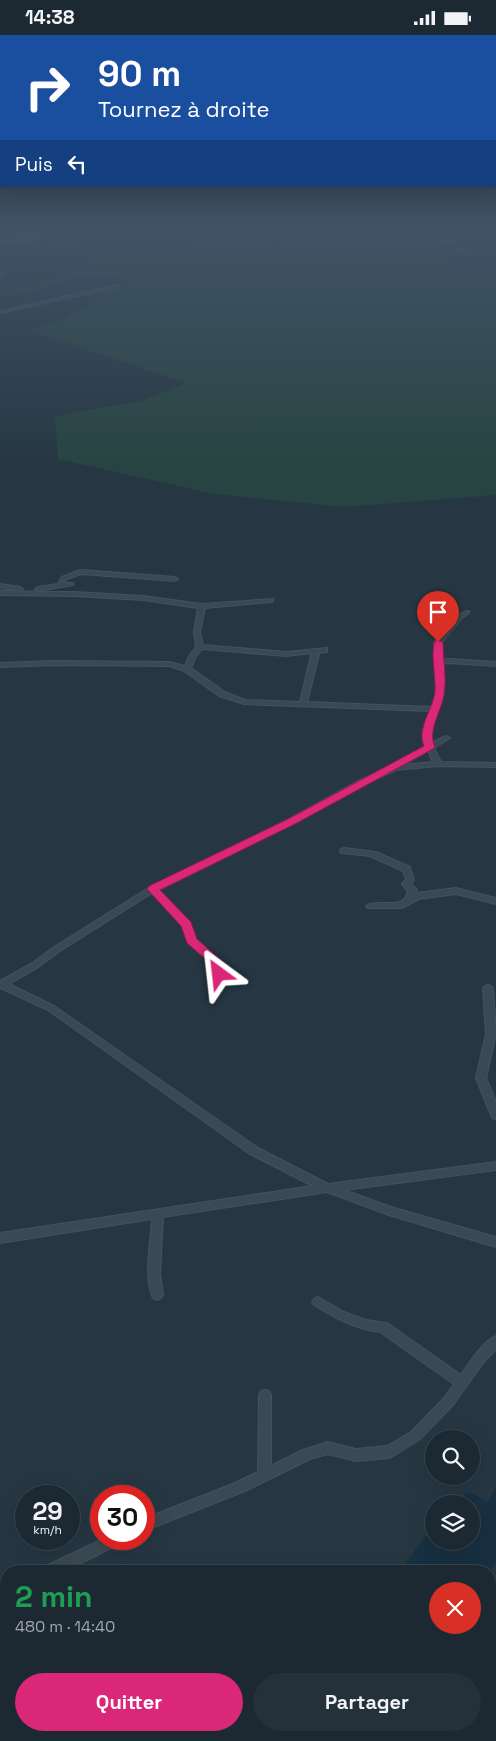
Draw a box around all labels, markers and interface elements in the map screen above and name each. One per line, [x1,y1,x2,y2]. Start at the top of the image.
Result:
text: 14:38 [25,5,74,30]
text: 90 m [98,52,181,96]
icon: right [15,55,80,120]
text: Tournez à droite [98,95,269,123]
icon: left [63,150,91,178]
text: Puis [15,152,53,177]
pin [417,591,459,642]
icon: arrive [424,598,452,626]
position arrow [192,947,244,999]
map controls [425,1430,480,1550]
button: search [425,1430,480,1485]
speed limit sign: 30 [90,1485,155,1550]
text: 29 [32,1495,63,1527]
button: layers [425,1495,480,1550]
text: km/h [33,1522,62,1538]
text: 2 min [15,1577,93,1616]
button: close [429,1582,481,1634]
text: 480 m · 14:40 [15,1616,115,1637]
button: Quitter [15,1673,243,1731]
button: Partager [253,1673,481,1731]

